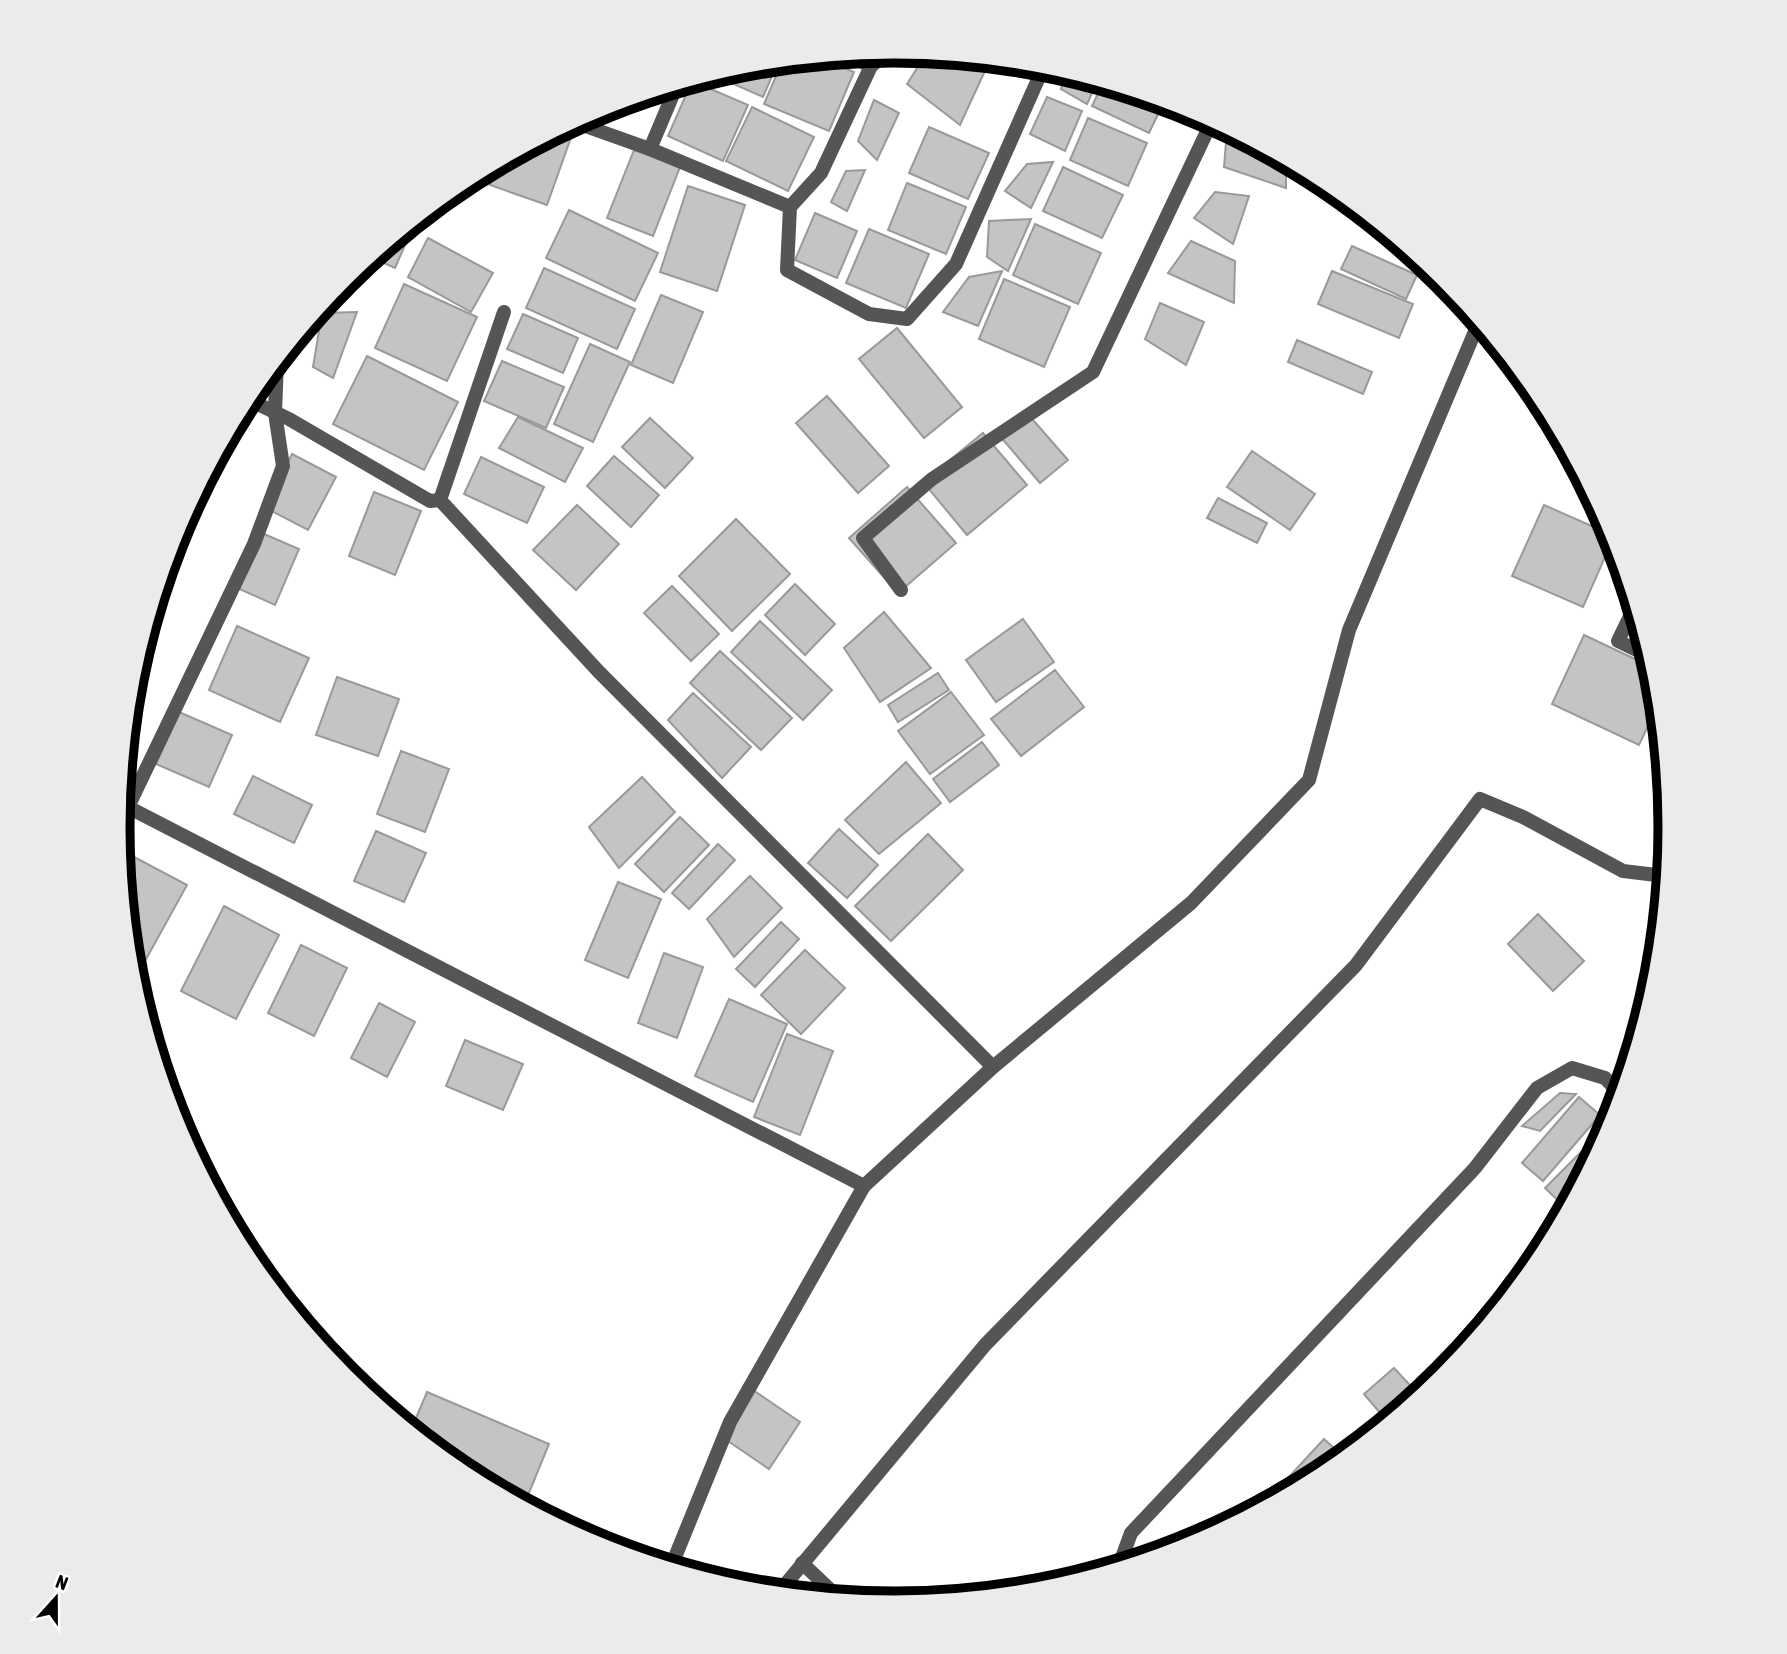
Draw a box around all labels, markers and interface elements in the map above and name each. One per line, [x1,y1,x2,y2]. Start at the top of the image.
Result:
north arrow [21,1563,91,1633]
text: N [53,1570,71,1594]

